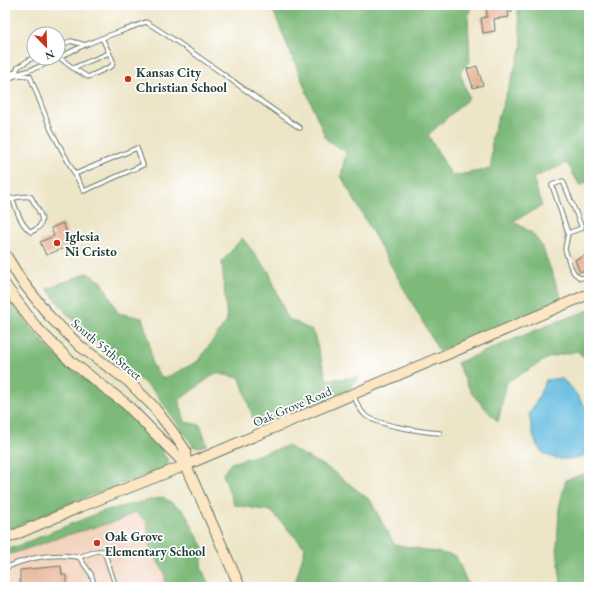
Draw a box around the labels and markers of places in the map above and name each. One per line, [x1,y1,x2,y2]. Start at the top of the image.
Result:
place label: Kansas City Christian School [136,64,227,96]
marker: Kansas City Christian School [123,74,133,84]
place label: Iglesia Ni Cristo [65,228,117,260]
marker: Iglesia Ni Cristo [52,238,62,248]
place label: Oak Grove Elementary School [105,528,206,560]
marker: Oak Grove Elementary School [92,538,102,548]

